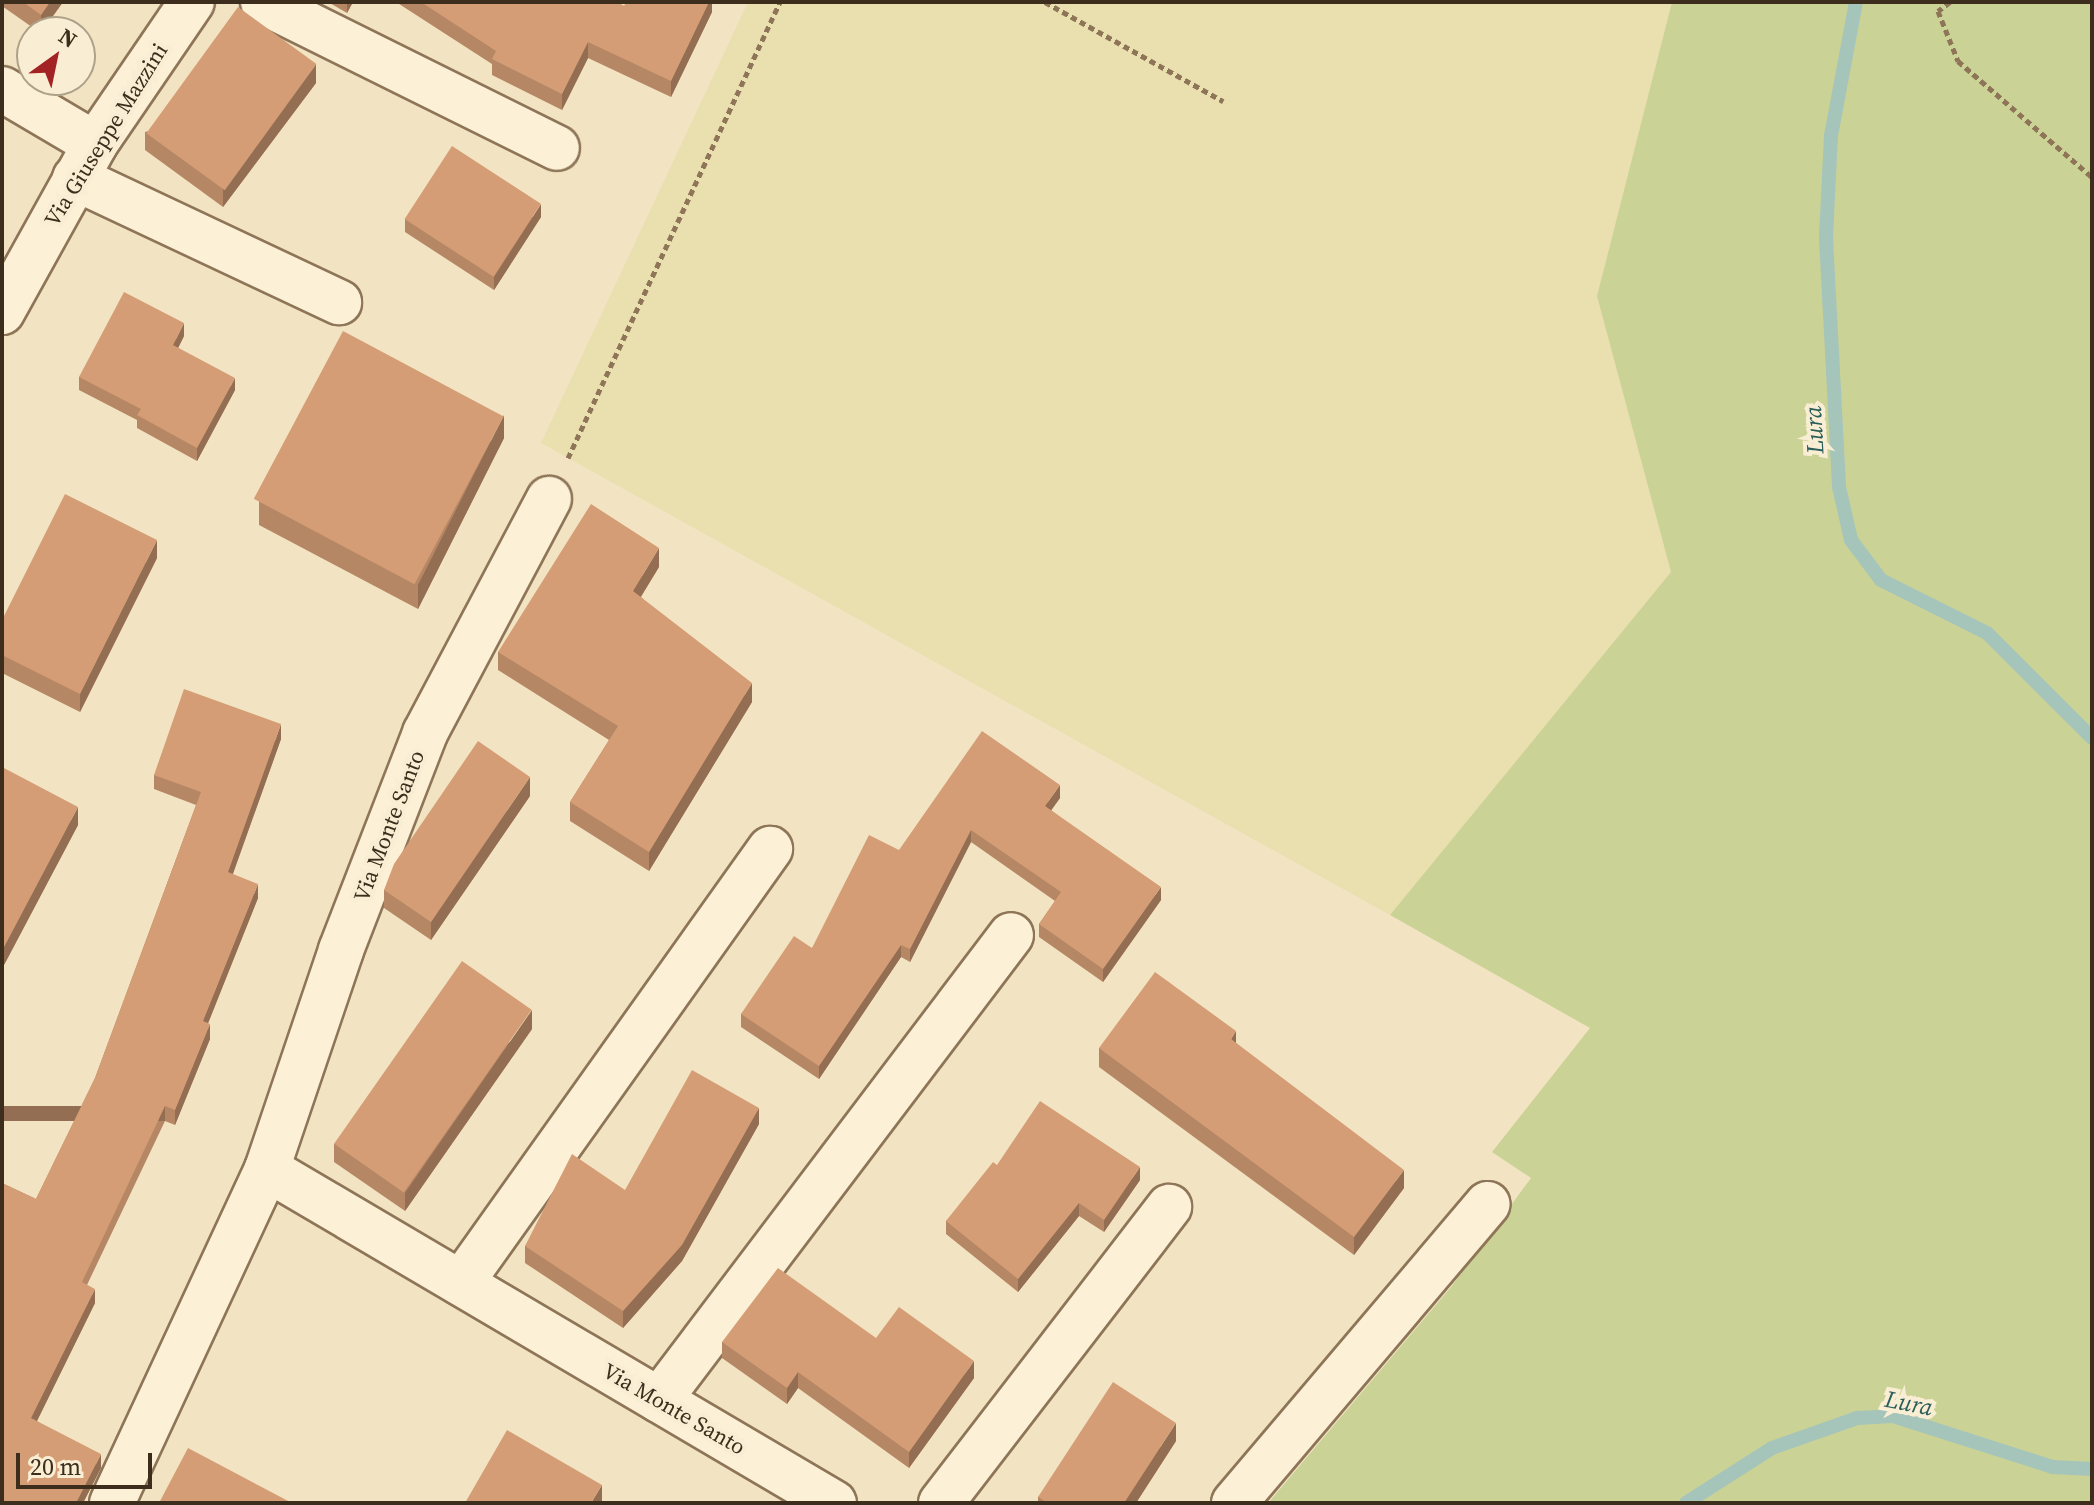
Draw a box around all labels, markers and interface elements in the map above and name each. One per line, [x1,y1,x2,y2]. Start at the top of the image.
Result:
north arrow [16,16,96,96]
text: N [53,21,83,54]
street label: Via Giuseppe Mazzini [39,39,173,231]
water label: Lura [1798,405,1830,455]
street label: Via Monte Santo [348,747,430,905]
street label: Via Monte Santo [598,1358,750,1460]
water label: Lura [1883,1384,1935,1422]
scale bar [20,1437,156,1487]
text: 20 m [30,1450,81,1483]

